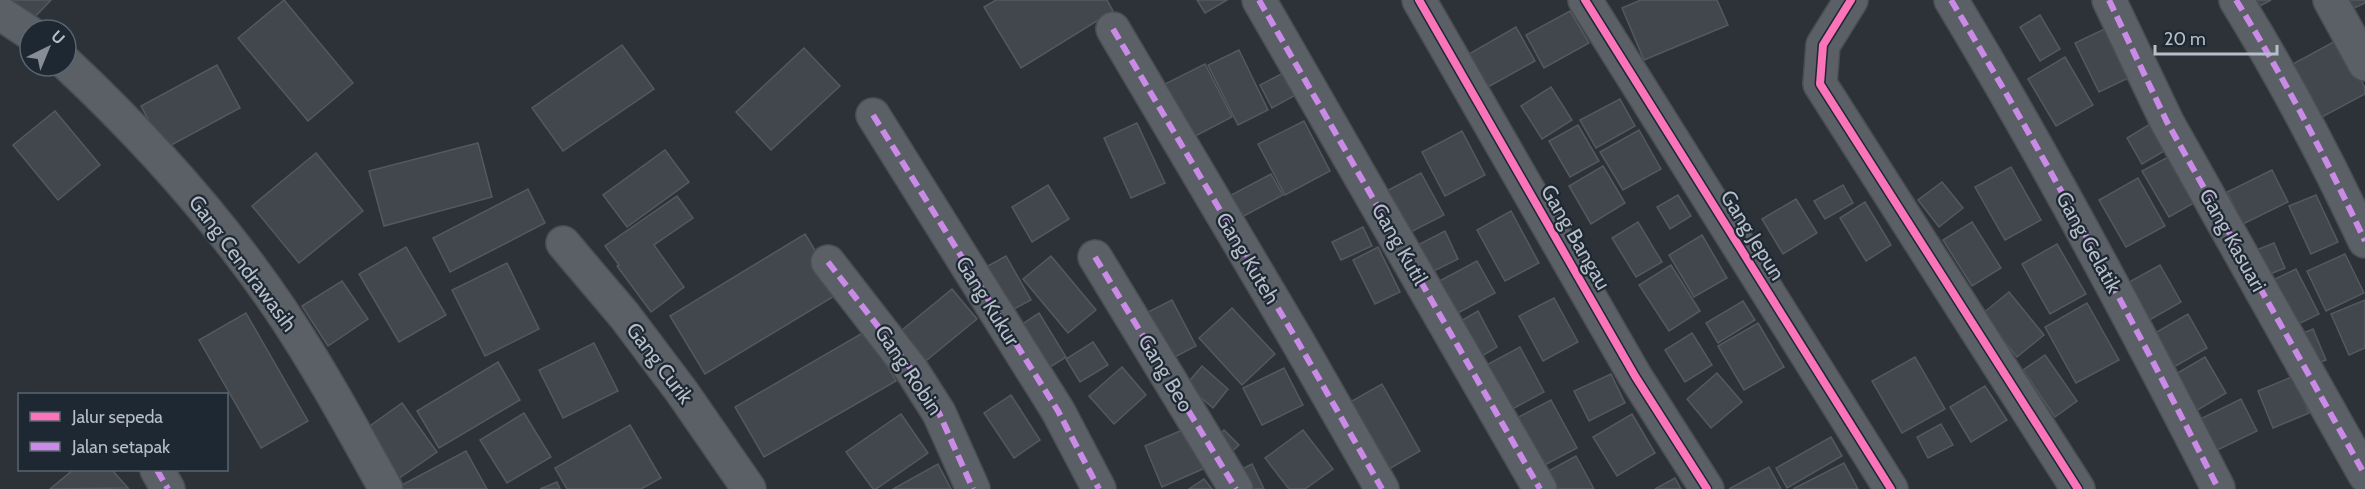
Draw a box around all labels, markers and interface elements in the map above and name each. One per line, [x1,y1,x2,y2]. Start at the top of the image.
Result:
north arrow [18,18,78,78]
scale bar [2155,18,2276,56]
text: U [47,27,69,48]
text: 20 m [2164,28,2206,50]
street label: Gang Bangau [1536,180,1616,294]
street label: Gang Kasuari [2194,184,2272,296]
street label: Gang Jepun [1716,185,1790,285]
street label: Gang Gelatik [2051,187,2127,297]
street label: Gang Cendrawasih [184,190,302,336]
street label: Gang Kutil [1367,199,1433,289]
street label: Gang Kuteh [1211,208,1285,308]
street label: Gang Kukur [951,252,1025,351]
street label: Gang Curik [621,317,699,409]
street label: Gang Robin [870,320,948,420]
street label: Gang Beo [1133,330,1199,416]
legend [18,393,228,471]
text: Jalur sepeda [71,406,163,428]
text: Jalan setapak [71,436,171,458]

